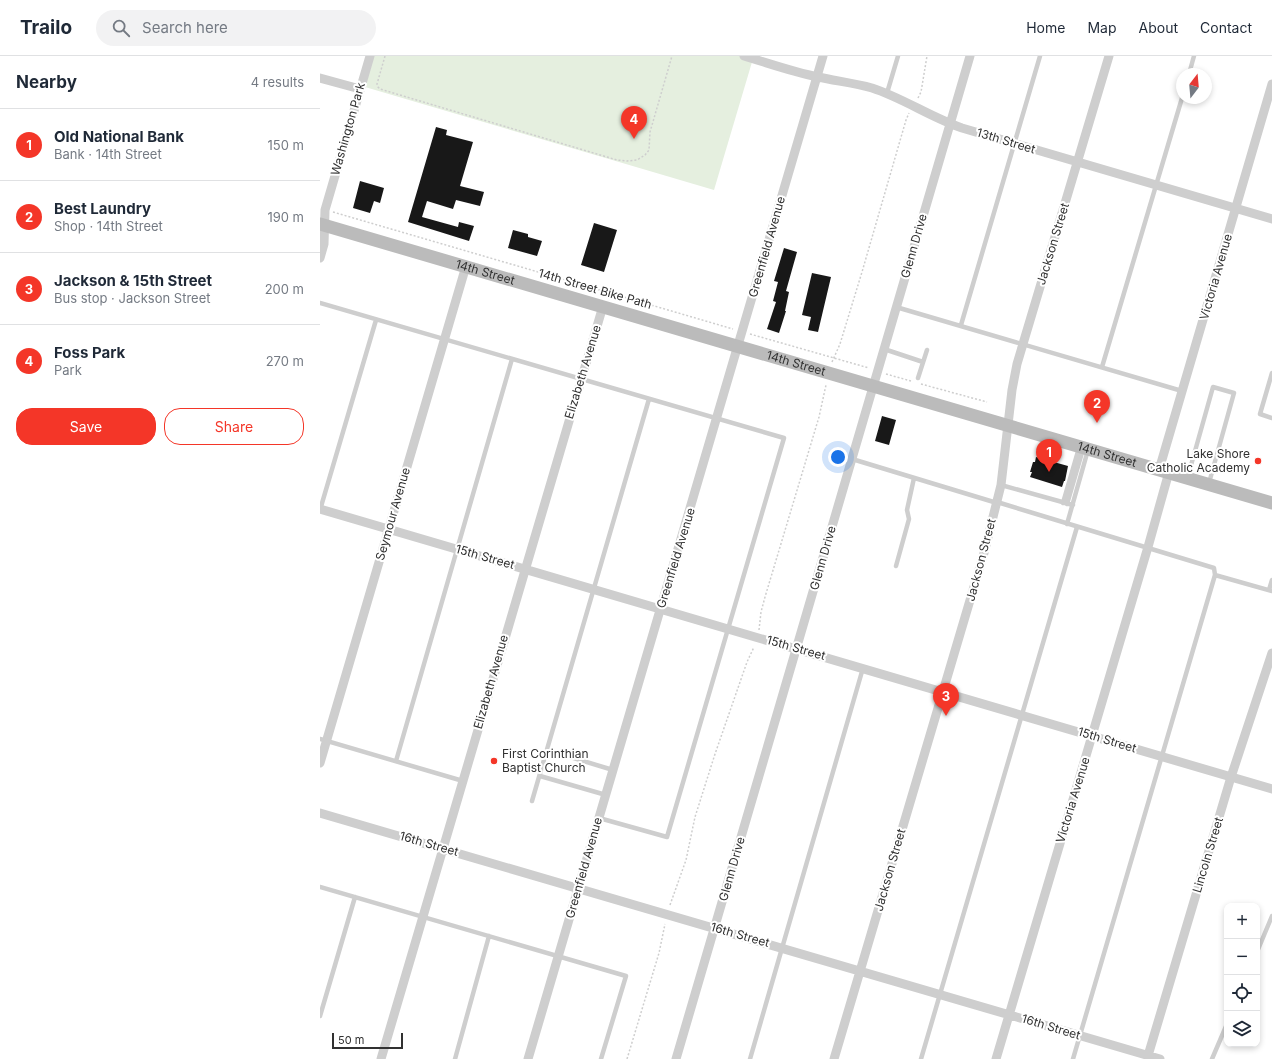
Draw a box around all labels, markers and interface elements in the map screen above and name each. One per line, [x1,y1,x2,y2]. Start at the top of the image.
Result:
search box [96,10,376,46]
text: Trailo [20,16,72,39]
icon: search [110,17,132,39]
text: Search here [142,18,228,37]
text: Home [1026,19,1065,36]
text: Map [1087,19,1117,36]
text: About [1139,19,1178,36]
text: Contact [1200,19,1252,36]
north arrow [1176,68,1212,104]
text: Nearby [16,72,77,92]
text: 4 results [251,74,304,90]
street label: Washington Park [327,80,368,177]
pin: 4 [621,106,647,139]
street label: 13th Street [975,124,1037,157]
text: Old National Bank [54,127,184,146]
text: 1 [26,137,32,153]
text: 150 m [268,137,304,153]
text: Bank · 14th Street [54,146,162,162]
street label: Greenfield Avenue [745,195,788,299]
text: Best Laundry [54,199,151,218]
street label: Jackson Street [1033,201,1072,287]
text: 2 [25,209,33,225]
text: 190 m [267,209,304,225]
street label: Glenn Drive [897,212,930,280]
text: Shop · 14th Street [54,218,163,234]
street label: Victoria Avenue [1196,232,1235,322]
street label: 14th Street [454,256,517,288]
street label: 14th Street Bike Path [537,265,654,312]
text: Jackson & 15th Street [54,271,212,290]
text: 3 [25,281,33,297]
text: 200 m [265,281,304,297]
text: Bus stop · Jackson Street [54,290,210,306]
street label: Elizabeth Avenue [561,323,604,421]
text: Foss Park [54,343,125,362]
street label: 14th Street [765,347,828,379]
text: 4 [25,353,33,369]
text: 270 m [266,353,304,369]
text: Park [54,362,82,378]
pin: 2 [1084,390,1110,423]
button: Save [16,408,156,445]
button: Share [164,408,304,445]
street label: 14th Street [1076,438,1138,470]
pin: 1 [1036,439,1062,472]
place label: Lake Shore Catholic Academy [1147,446,1250,475]
your location [828,447,848,467]
marker: Lake Shore Catholic Academy [1253,456,1263,466]
street label: Seymour Avenue [372,466,413,562]
street label: Greenfield Avenue [653,506,698,610]
street label: Jackson Street [962,517,999,603]
street label: Glenn Drive [806,524,839,592]
street label: 15th Street [454,541,516,572]
street label: 15th Street [765,632,827,663]
street label: Elizabeth Avenue [470,633,511,731]
pin: 3 [933,683,959,716]
street label: 15th Street [1076,724,1138,756]
place label: First Corinthian Baptist Church [502,746,589,775]
street label: Victoria Avenue [1052,755,1093,845]
marker: First Corinthian Baptist Church [489,756,499,766]
street label: Lincoln Street [1189,815,1226,894]
street label: Greenfield Avenue [562,816,605,920]
street label: Jackson Street [871,827,908,913]
street label: 16th Street [398,828,460,859]
street label: Glenn Drive [715,835,748,903]
map controls [1224,903,1260,1047]
button: + [1224,903,1260,939]
street label: 16th Street [709,919,771,950]
button: − [1224,939,1260,975]
button: locate [1224,975,1260,1011]
street label: 16th Street [1020,1010,1082,1043]
button: layers [1224,1011,1260,1047]
scale bar [332,1031,403,1050]
text: 50 m [338,1033,364,1047]

